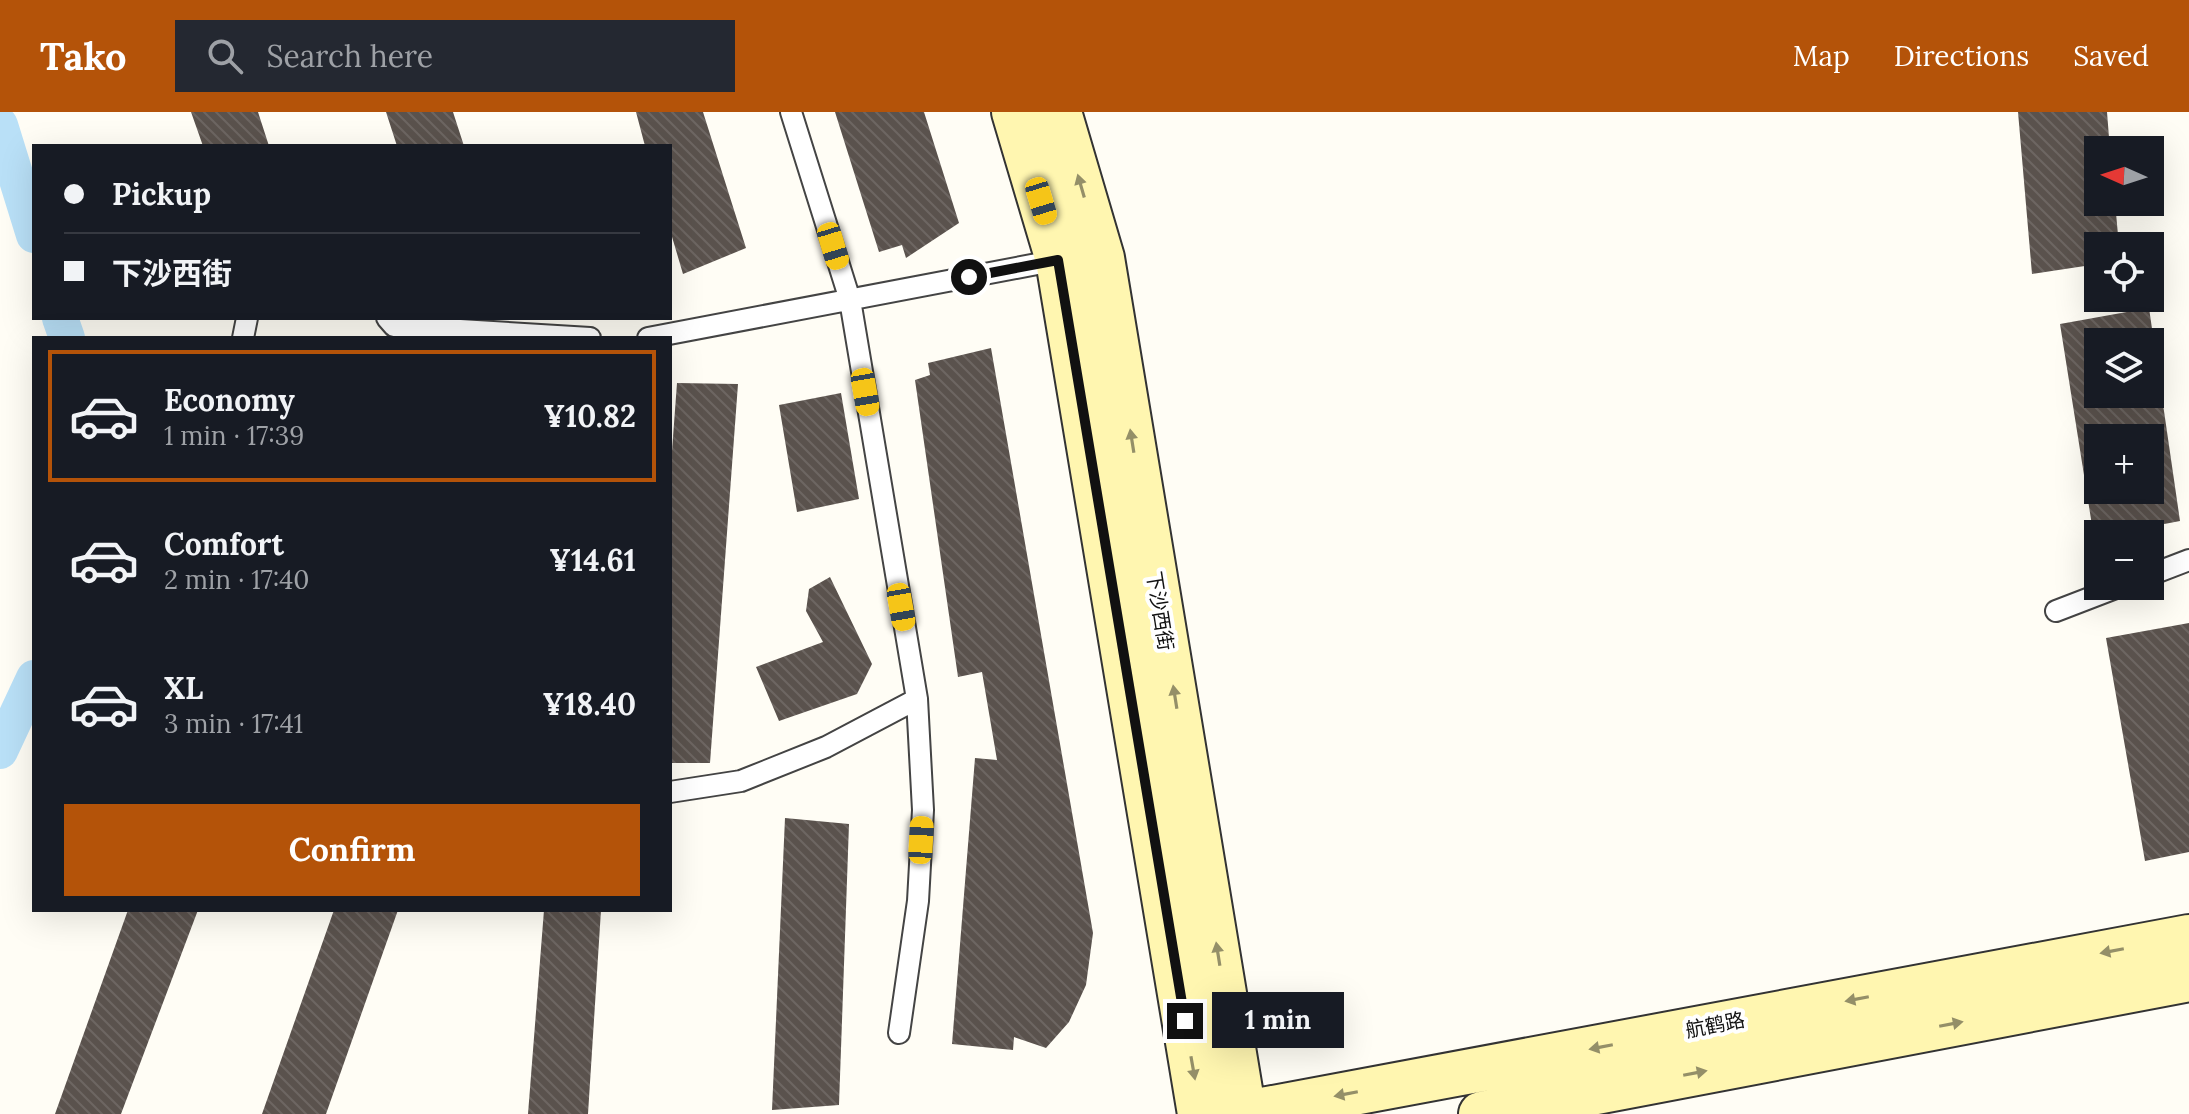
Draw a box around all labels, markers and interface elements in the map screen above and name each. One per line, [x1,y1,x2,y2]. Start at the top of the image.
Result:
search box [175,20,735,92]
text: Tako [40,32,127,80]
icon: search [203,34,247,78]
text: Search here [267,37,433,75]
text: Map [1793,38,1850,74]
text: Directions [1894,38,2029,74]
text: Saved [2073,38,2149,74]
north arrow [2084,136,2164,216]
map controls [2084,136,2164,600]
one-way arrow [1074,174,1087,198]
text: Pickup [112,175,211,213]
car [1023,175,1059,227]
car [815,220,851,272]
button: locate [2084,232,2164,312]
text: 下沙西街 [112,254,232,292]
route start [951,259,987,295]
button: layers [2084,328,2164,408]
car [849,366,881,418]
icon: car [68,380,140,452]
text: Economy [164,381,295,419]
text: ¥10.82 [543,397,636,435]
text: 1 min · 17:39 [164,419,304,452]
button: + [2084,424,2164,504]
one-way arrow [1125,428,1138,453]
button: − [2084,520,2164,600]
icon: car [68,524,140,596]
text: Comfort [164,525,284,563]
text: ¥14.61 [549,541,636,579]
text: 2 min · 17:40 [164,563,310,596]
street label: 下沙西街 [1142,569,1179,652]
car [885,581,917,633]
icon: car [68,668,140,740]
text: XL [164,669,203,707]
one-way arrow [1168,684,1180,709]
text: ¥18.40 [543,685,636,723]
text: 3 min · 17:41 [164,707,303,740]
button: Confirm [64,804,640,896]
car [908,815,934,865]
one-way arrow [1211,941,1223,966]
one-way arrow [2100,945,2125,957]
callout: 1 min [1213,993,1345,1049]
one-way arrow [1844,993,1869,1005]
route end [1167,1003,1203,1039]
text: 1 min [1245,1003,1311,1036]
street label: 航鹤路 [1683,1007,1747,1043]
one-way arrow [1938,1018,1963,1030]
one-way arrow [1588,1041,1613,1053]
one-way arrow [1187,1056,1199,1081]
one-way arrow [1683,1066,1708,1079]
one-way arrow [1333,1089,1358,1101]

